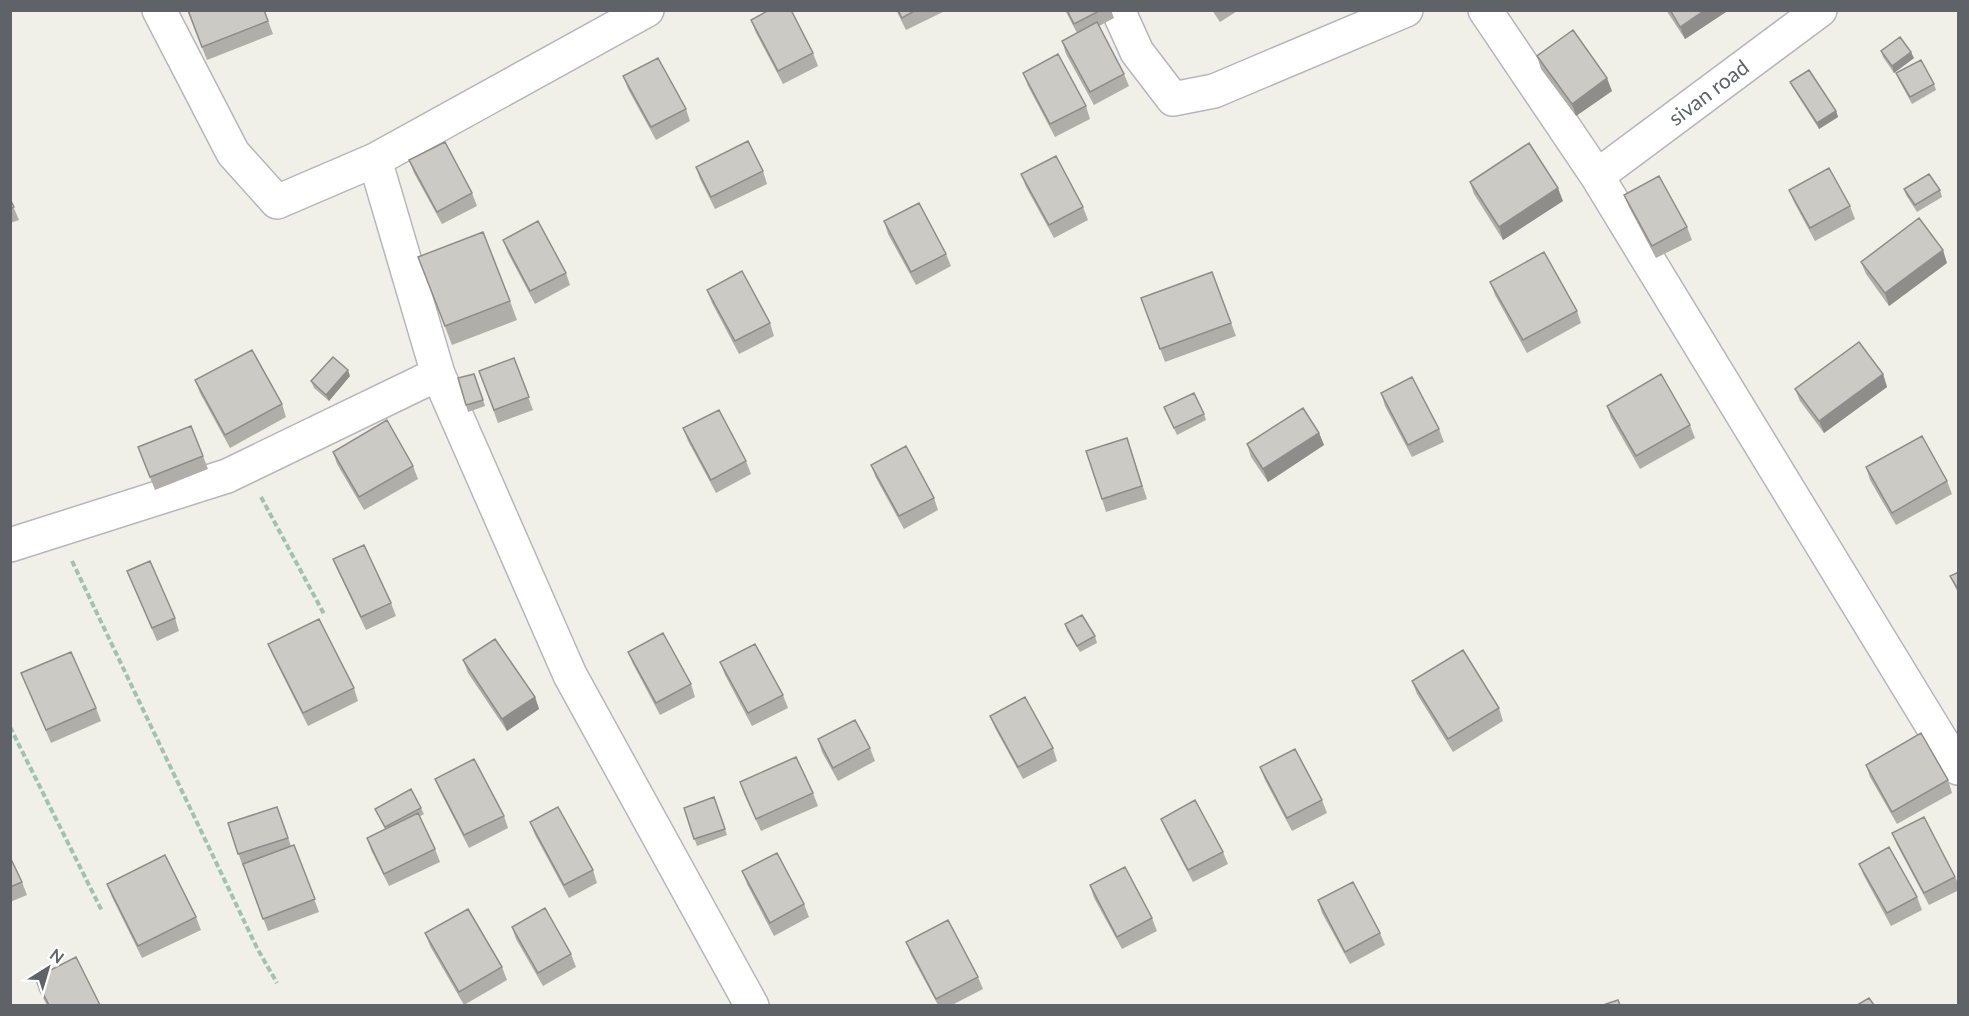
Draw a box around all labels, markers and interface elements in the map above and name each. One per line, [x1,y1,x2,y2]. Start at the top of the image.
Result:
street label: sivan road [1663,54,1753,130]
north arrow [18,938,78,998]
text: N [47,944,68,967]

